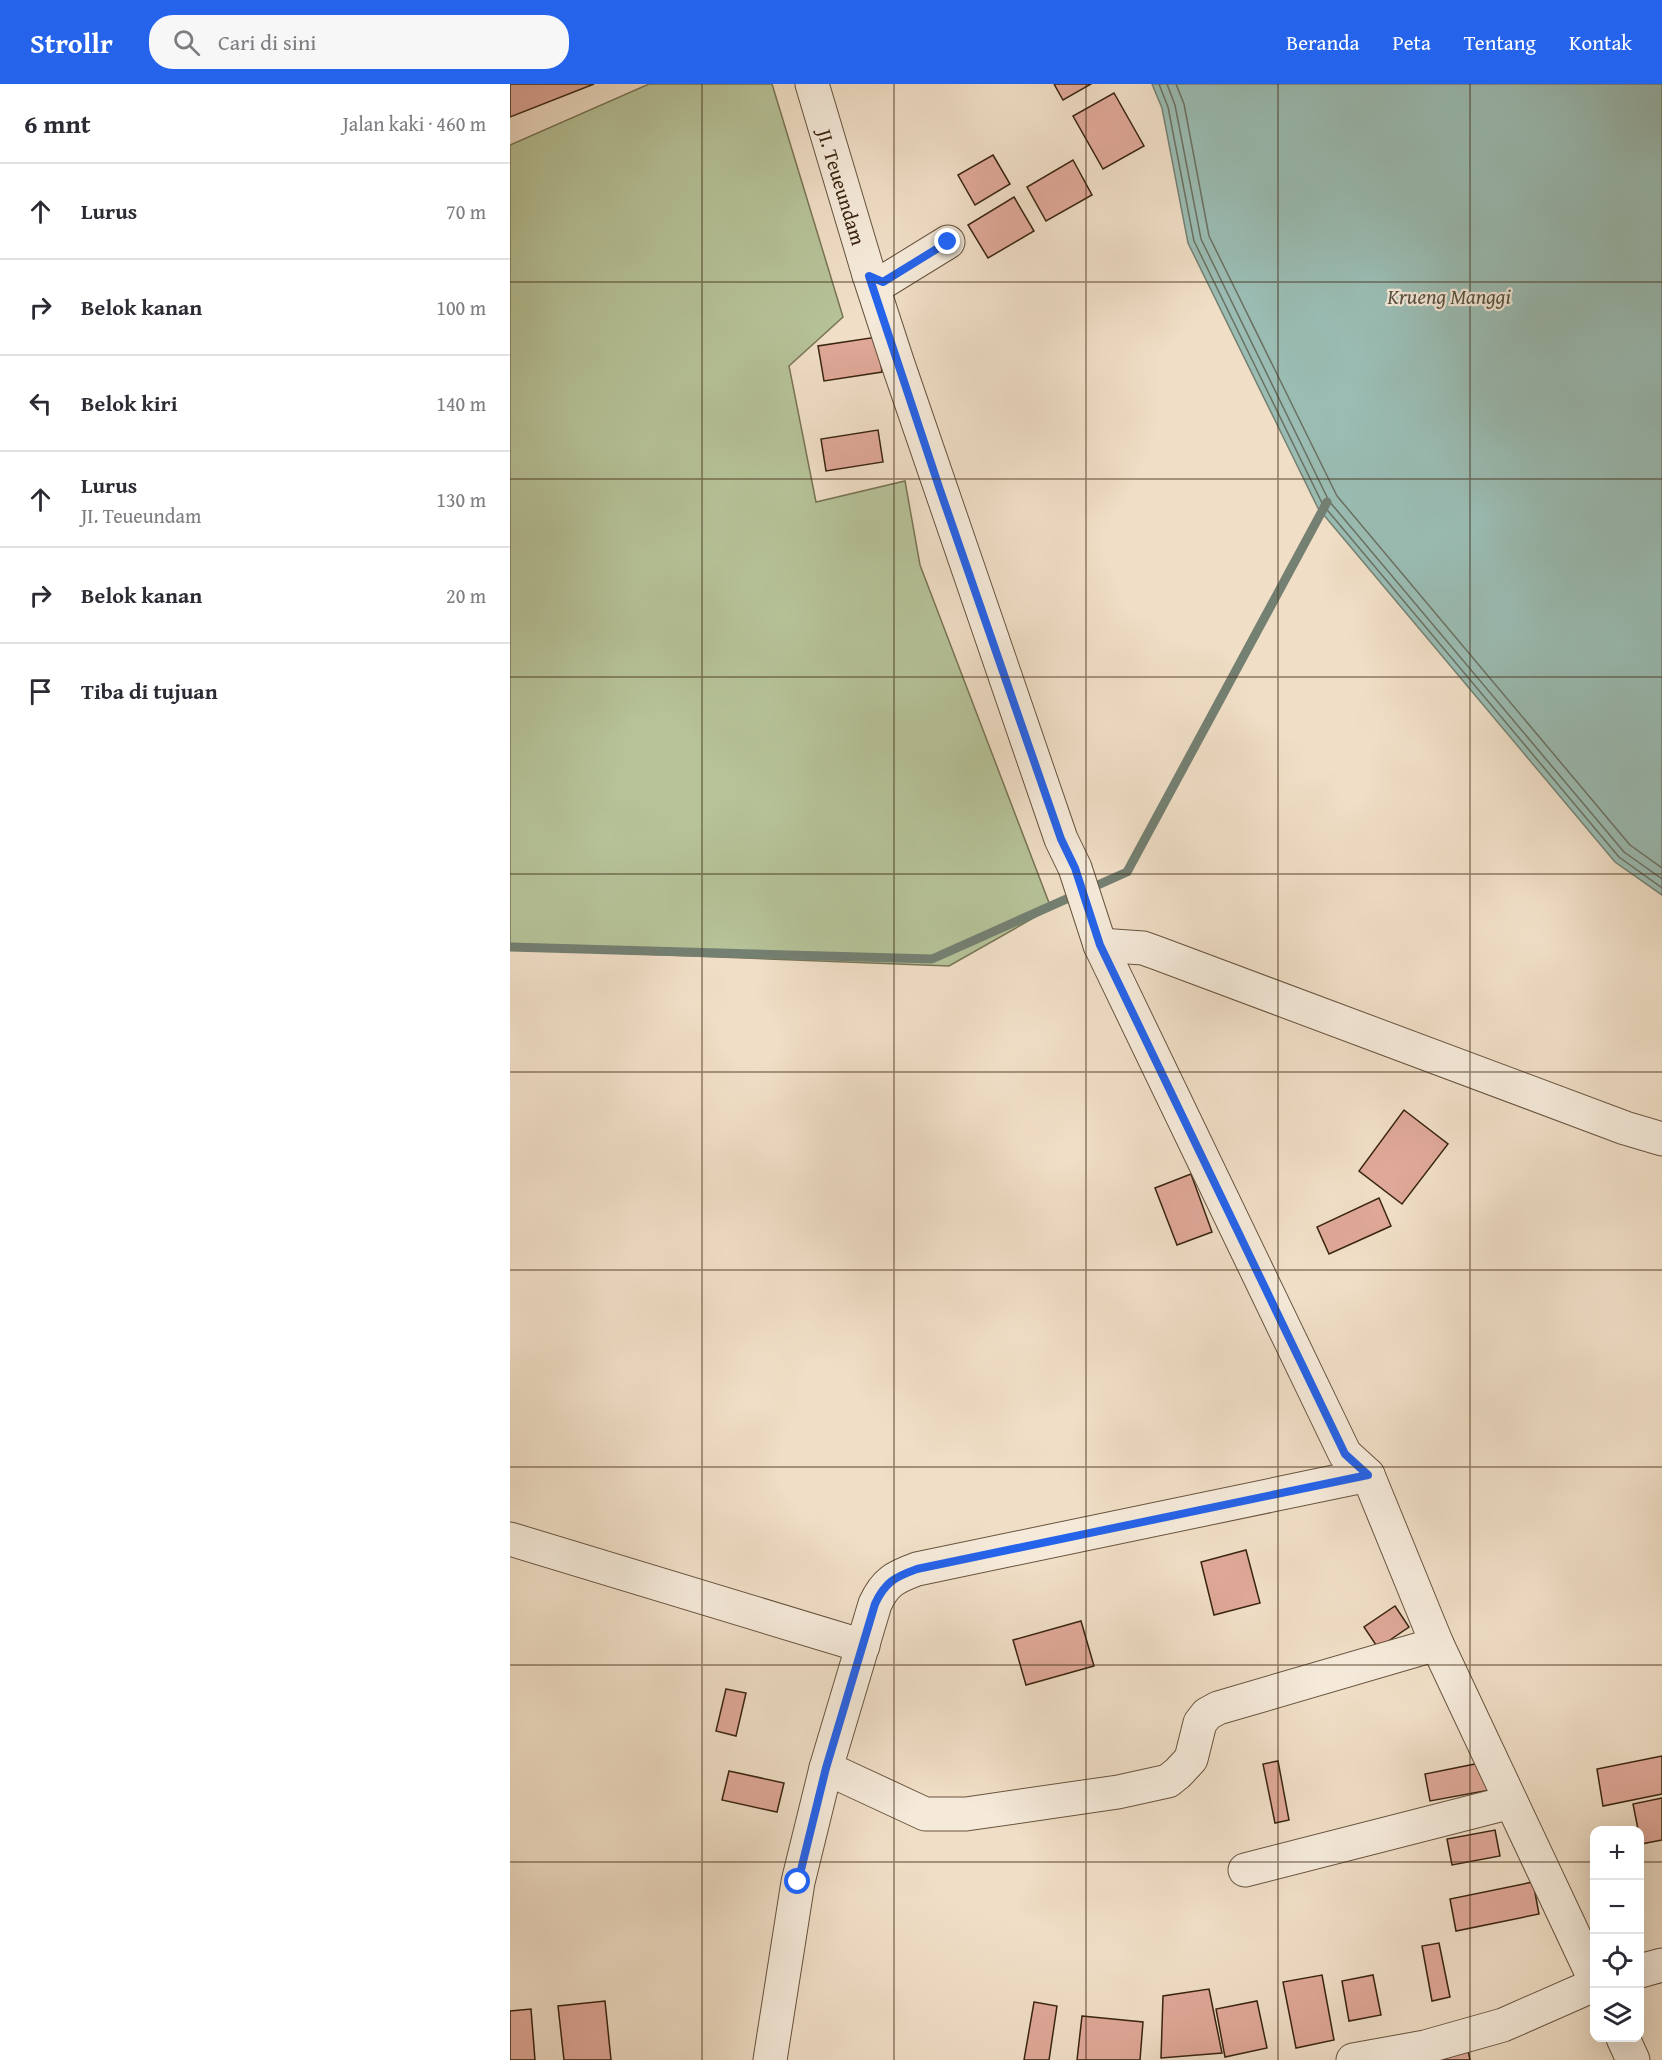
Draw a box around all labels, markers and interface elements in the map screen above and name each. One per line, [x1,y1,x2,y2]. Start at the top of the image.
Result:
search box [149,15,569,69]
text: Strollr [30,22,113,63]
icon: search [170,26,203,59]
text: Cari di sini [218,26,317,58]
text: Beranda [1286,27,1359,58]
text: Peta [1392,27,1431,58]
text: Tentang [1464,27,1536,58]
text: Kontak [1569,27,1632,58]
text: 6 mnt [24,104,91,143]
text: Jalan kaki · 460 m [342,109,486,138]
street label: JI. Teueundam [810,122,874,249]
icon: ahead [24,195,57,228]
text: Lurus [81,195,137,227]
text: 70 m [446,197,486,226]
route end [934,228,960,254]
water label: Krueng Manggi [1386,281,1511,312]
icon: right [24,291,57,324]
text: Belok kanan [81,291,202,323]
text: 100 m [436,293,486,322]
icon: left [24,387,57,420]
text: Belok kiri [81,387,178,419]
text: 140 m [436,389,486,418]
text: Lurus [81,469,137,501]
icon: ahead [24,483,57,516]
text: 130 m [436,485,486,514]
text: JI. Teueundam [81,501,201,530]
icon: right [24,579,57,612]
text: Belok kanan [81,579,202,611]
text: 20 m [446,581,486,610]
icon: arrive [24,675,57,708]
text: Tiba di tujuan [81,675,218,707]
map controls [1590,1826,1644,2042]
button: + [1590,1826,1644,1880]
route start [784,1868,810,1894]
button: − [1590,1880,1644,1934]
button: locate [1590,1934,1644,1988]
button: layers [1590,1988,1644,2042]

